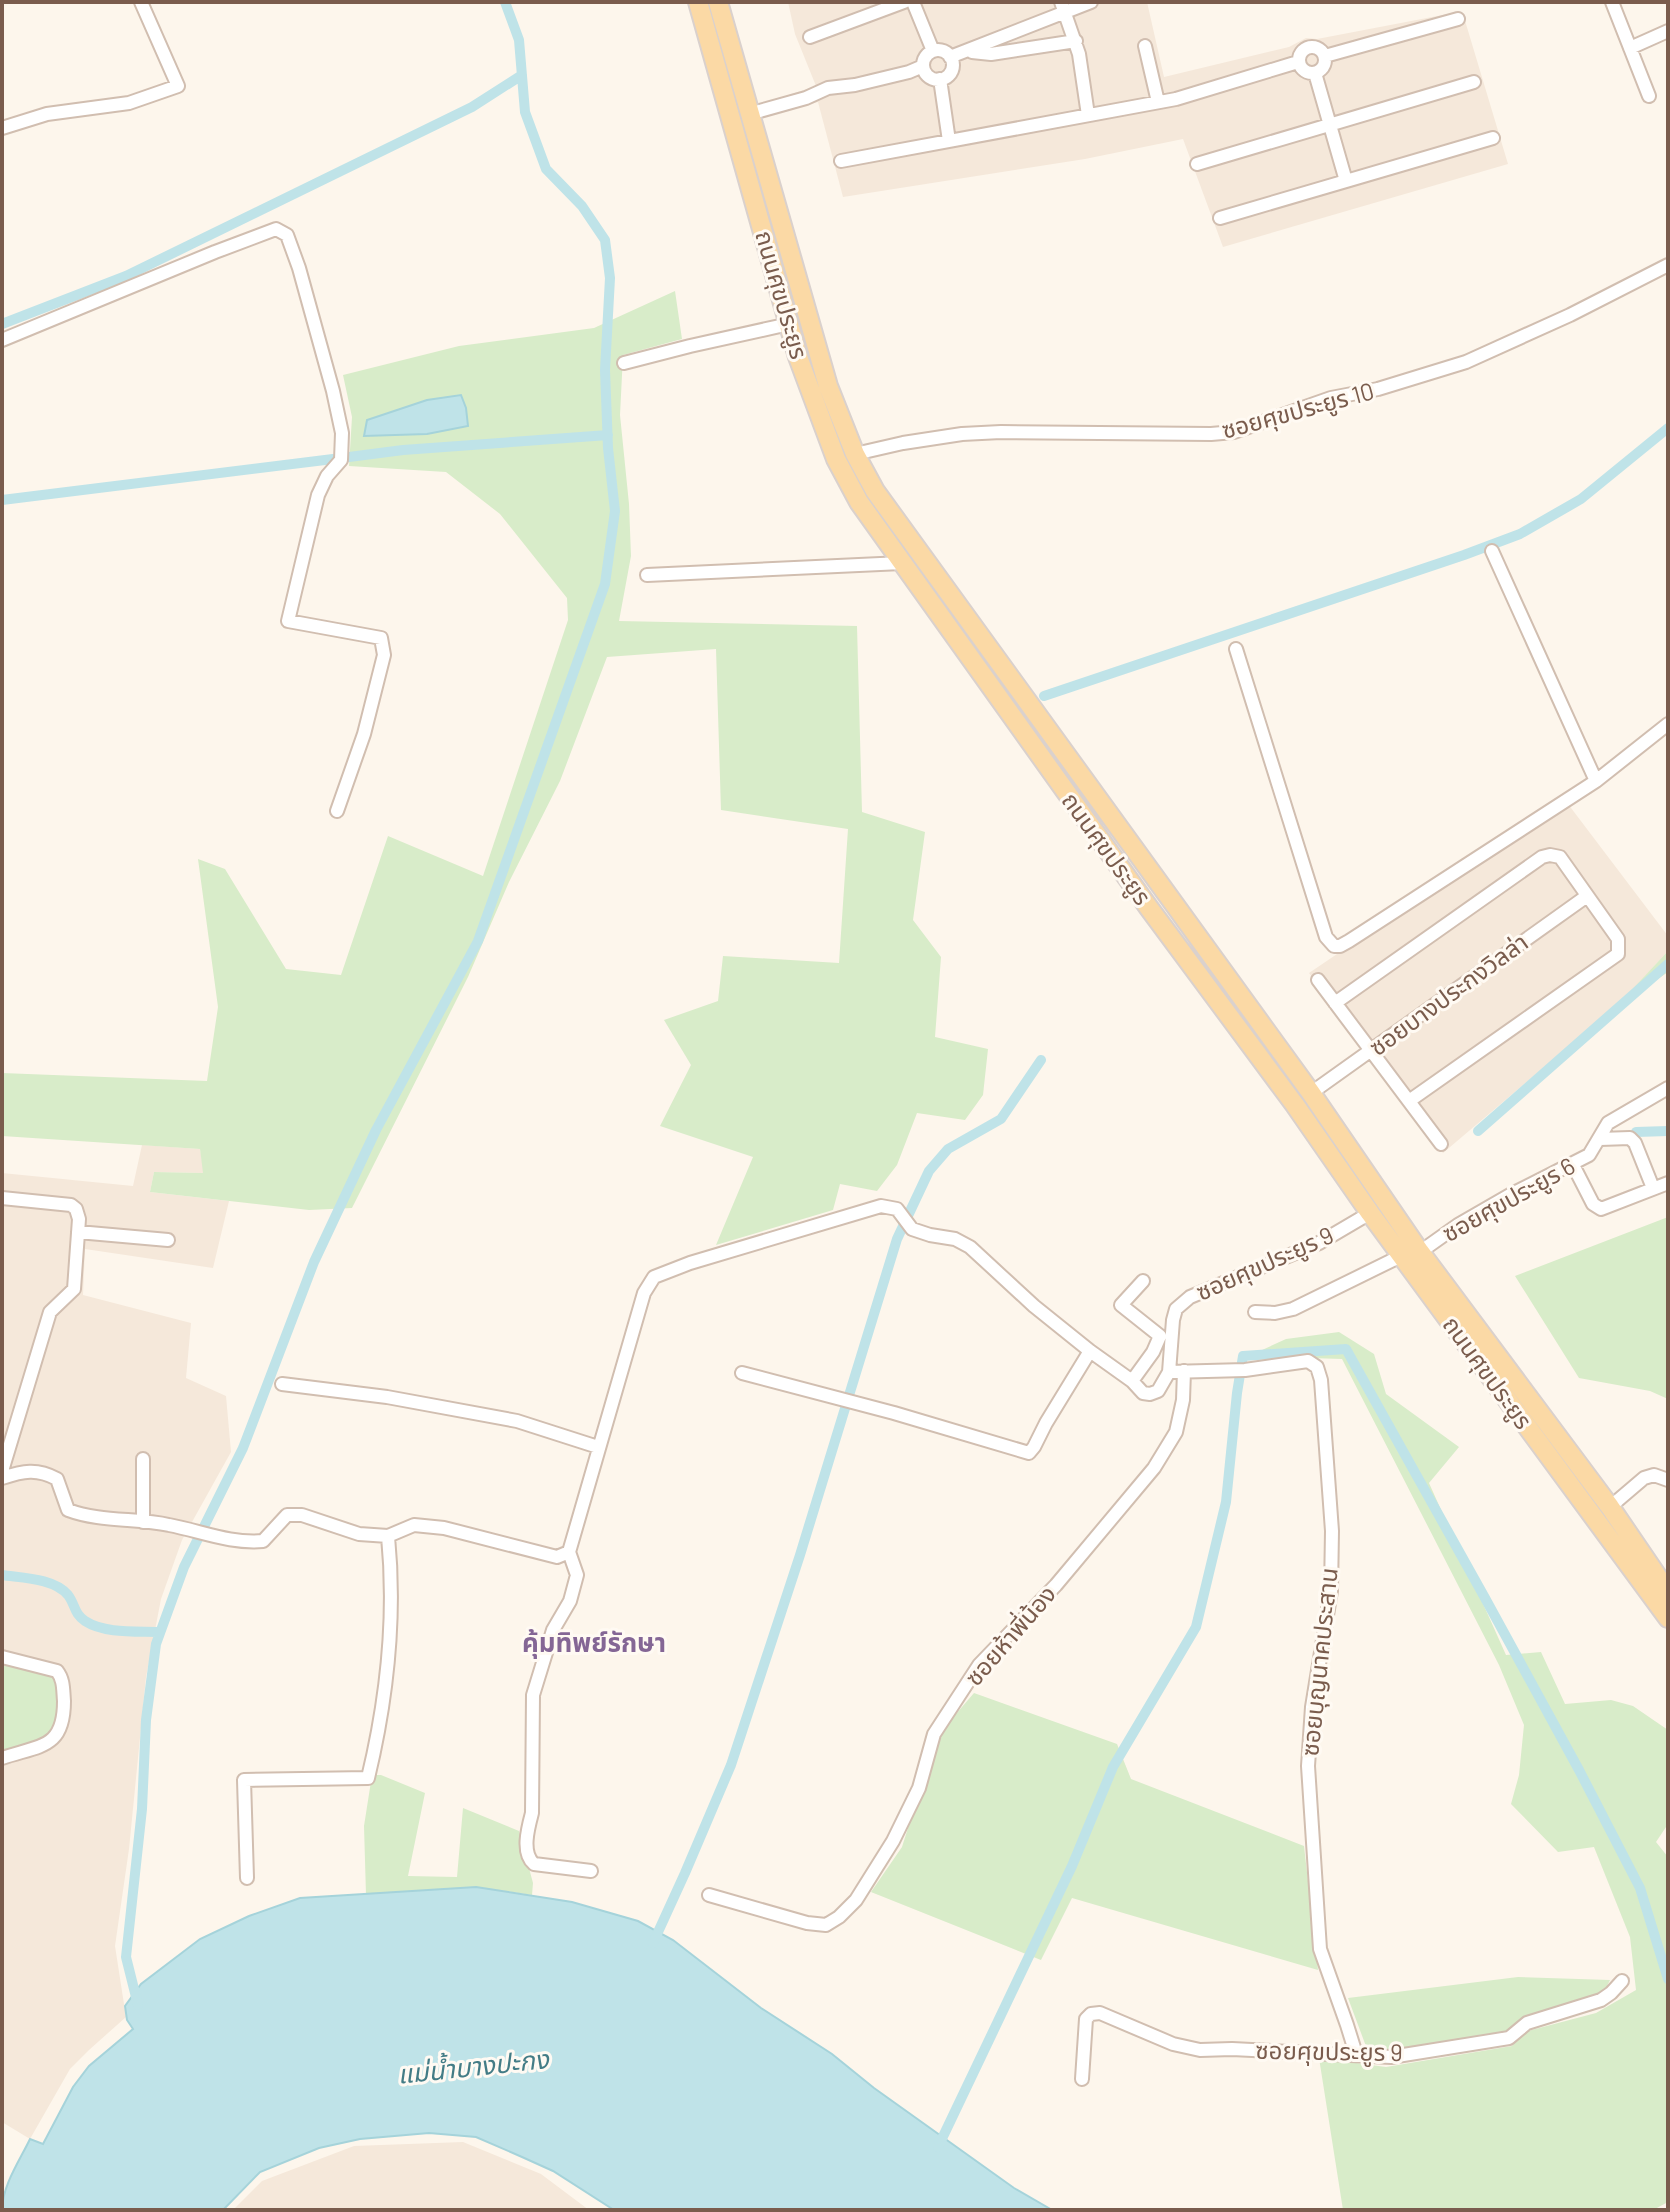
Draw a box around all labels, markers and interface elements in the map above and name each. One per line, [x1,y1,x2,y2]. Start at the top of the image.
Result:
street label: ถนนศุขประยูร [748,227,815,363]
street label: ซอยศุขประยูร 10 [1218,375,1378,446]
street label: ถนนศุขประยูร [1055,786,1158,911]
street label: ซอยบางประกงวิลล่า [1363,926,1533,1061]
street label: ซอยศุขประยูร 6 [1437,1150,1581,1249]
street label: ซอยศุขประยูร 9 [1191,1219,1338,1308]
street label: ถนนศุขประยูร [1436,1310,1539,1435]
street label: ซอยบุญนาคประสาน [1294,1566,1345,1758]
street label: ซอยห้าพี่น้อง [958,1578,1061,1691]
district label: คุ้มทิพย์รักษา [522,1626,666,1659]
street label: ซอยศุขประยูร 9 [1255,2035,1403,2068]
water label: แม่น้ำบางปะกง [396,2041,551,2089]

